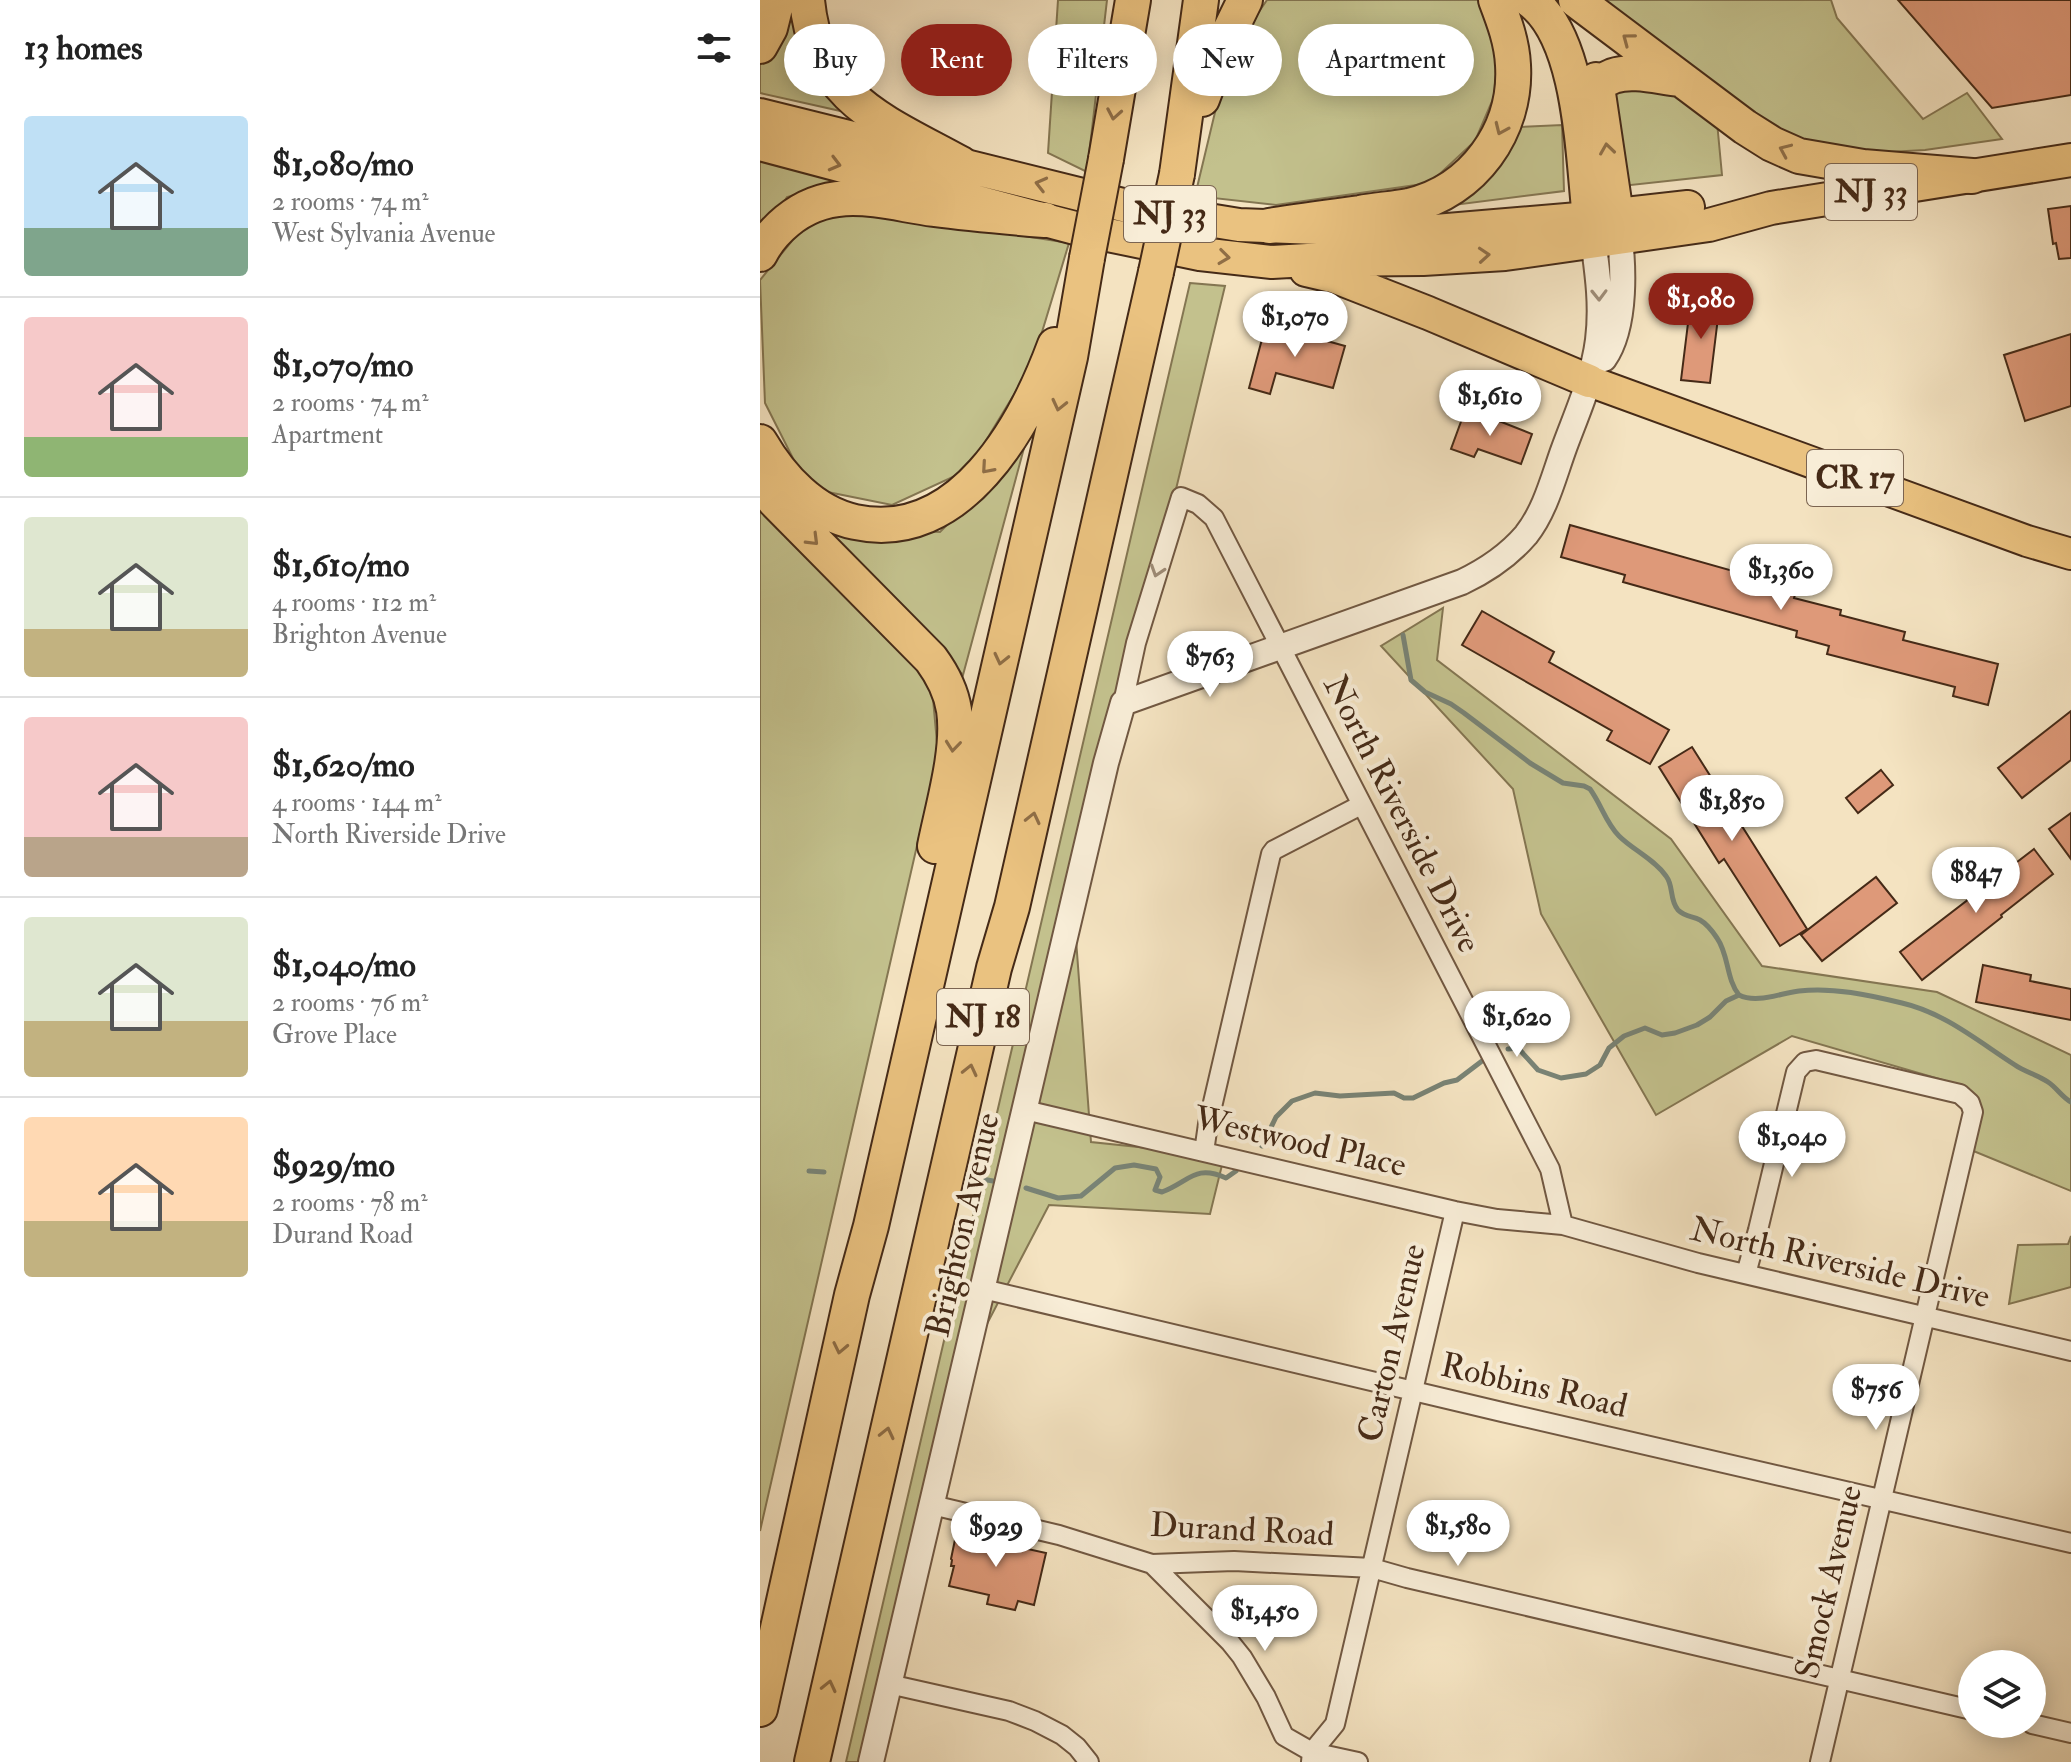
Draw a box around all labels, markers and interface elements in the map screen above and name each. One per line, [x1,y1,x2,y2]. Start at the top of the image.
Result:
chip: Buy [784,24,885,96]
chip: Rent [901,24,1012,96]
chip: Filters [1028,24,1157,96]
chip: New [1173,24,1282,96]
chip: Apartment [1298,24,1474,96]
icon: filters [692,26,736,70]
text: 13 homes [24,27,143,70]
one-way arrow [1623,34,1637,49]
one-way arrow [1106,107,1123,121]
one-way arrow [1495,121,1511,135]
text: $1,080/mo [272,143,414,186]
one-way arrow [1599,143,1616,156]
one-way arrow [1779,144,1793,160]
icon: home [88,148,184,244]
one-way arrow [828,155,842,172]
road number: NJ 33 [1825,164,1917,220]
one-way arrow [1034,177,1048,194]
text: 2 rooms · 74 m² [272,186,429,218]
road number: NJ 33 [1124,186,1216,242]
text: West Sylvania Avenue [272,218,496,250]
one-way arrow [1478,247,1491,264]
one-way arrow [1218,248,1231,265]
pin: $1,080 [1636,273,1766,341]
text: $1,080 [1666,283,1736,315]
one-way arrow [1591,289,1608,302]
pin: $1,070 [1230,291,1360,359]
text: $1,070 [1261,301,1329,333]
text: $1,070/mo [272,344,413,387]
icon: home [88,349,184,445]
pin: $1,610 [1425,370,1555,438]
text: $1,610 [1457,380,1523,412]
text: 2 rooms · 74 m² [272,387,429,419]
one-way arrow [1051,398,1068,412]
text: Apartment [272,419,383,451]
road number: CR 17 [1807,450,1903,506]
one-way arrow [982,458,997,473]
one-way arrow [804,531,819,545]
text: $1,610/mo [272,544,409,587]
pin: $1,360 [1716,544,1846,612]
icon: home [88,549,184,645]
text: $1,360 [1748,554,1814,586]
one-way arrow [1150,564,1166,577]
text: 4 rooms · 112 m² [272,587,436,619]
text: Brighton Avenue [272,619,447,651]
pin: $763 [1163,631,1257,699]
text: $763 [1185,641,1235,673]
one-way arrow [993,651,1010,665]
street label: North Riverside Drive [1313,668,1491,960]
one-way arrow [945,740,962,753]
text: $1,620/mo [272,744,415,787]
icon: home [88,749,184,845]
pin: $1,850 [1667,775,1797,843]
text: $1,850 [1699,785,1765,817]
text: 4 rooms · 144 m² [272,787,442,819]
one-way arrow [1024,811,1041,825]
text: North Riverside Drive [272,819,506,851]
pin: $847 [1929,847,2023,915]
text: $847 [1950,857,2002,889]
text: $1,040/mo [272,944,416,987]
icon: home [88,949,184,1045]
text: 2 rooms · 76 m² [272,987,428,1019]
road number: NJ 18 [937,989,1029,1045]
pin: $1,620 [1452,991,1582,1059]
text: $1,620 [1482,1001,1552,1033]
text: Grove Place [272,1019,397,1051]
one-way arrow [961,1064,978,1077]
street label: Westwood Place [1189,1096,1410,1187]
street label: Brighton Avenue [916,1109,1010,1341]
pin: $1,040 [1727,1111,1857,1179]
text: $1,040 [1757,1121,1827,1153]
text: $929/mo [272,1144,395,1187]
icon: home [88,1149,184,1245]
text: 2 rooms · 78 m² [272,1187,428,1219]
street label: North Riverside Drive [1686,1208,1994,1318]
text: Durand Road [272,1219,413,1251]
street label: Carton Avenue [1348,1240,1436,1446]
one-way arrow [832,1341,849,1355]
street label: Robbins Road [1437,1344,1632,1428]
pin: $756 [1829,1364,1923,1432]
text: $756 [1850,1374,1902,1406]
one-way arrow [878,1426,895,1440]
street label: Smock Avenue [1786,1481,1872,1683]
pin: $1,580 [1393,1500,1523,1568]
pin: $929 [949,1501,1043,1569]
street label: Durand Road [1149,1504,1335,1556]
text: $1,580 [1425,1510,1491,1542]
text: $929 [969,1511,1023,1543]
pin: $1,450 [1200,1585,1330,1653]
text: $1,450 [1230,1595,1300,1627]
map controls [1958,1650,2046,1738]
button: layers [1958,1650,2046,1738]
one-way arrow [820,1680,837,1693]

